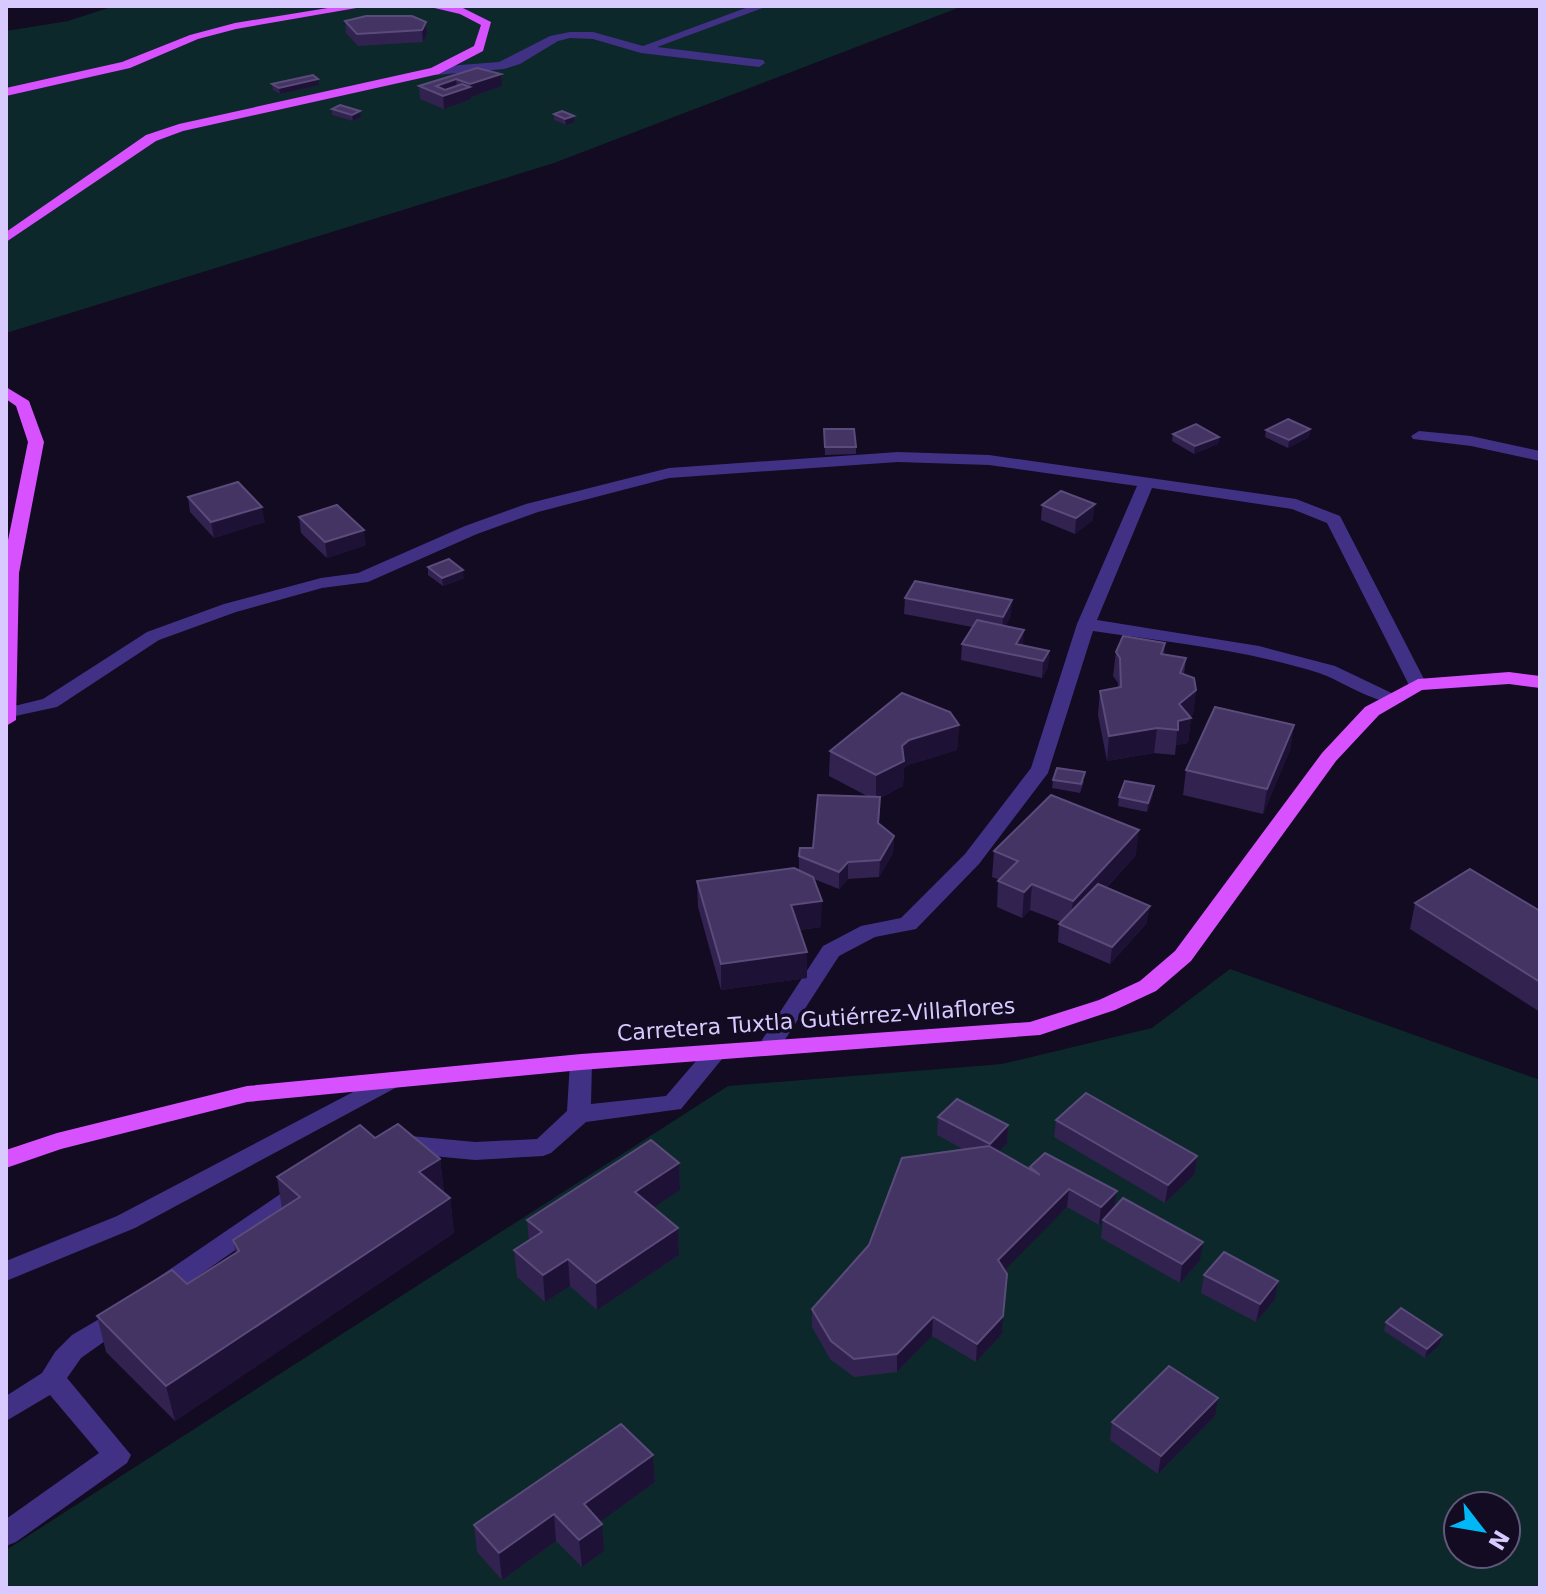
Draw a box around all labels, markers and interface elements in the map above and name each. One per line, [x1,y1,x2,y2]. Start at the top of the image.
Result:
street label: Carretera Tuxtla Gutiérrez-Villaflores [616,993,1016,1046]
north arrow [1442,1490,1522,1570]
text: N [1483,1526,1514,1554]

